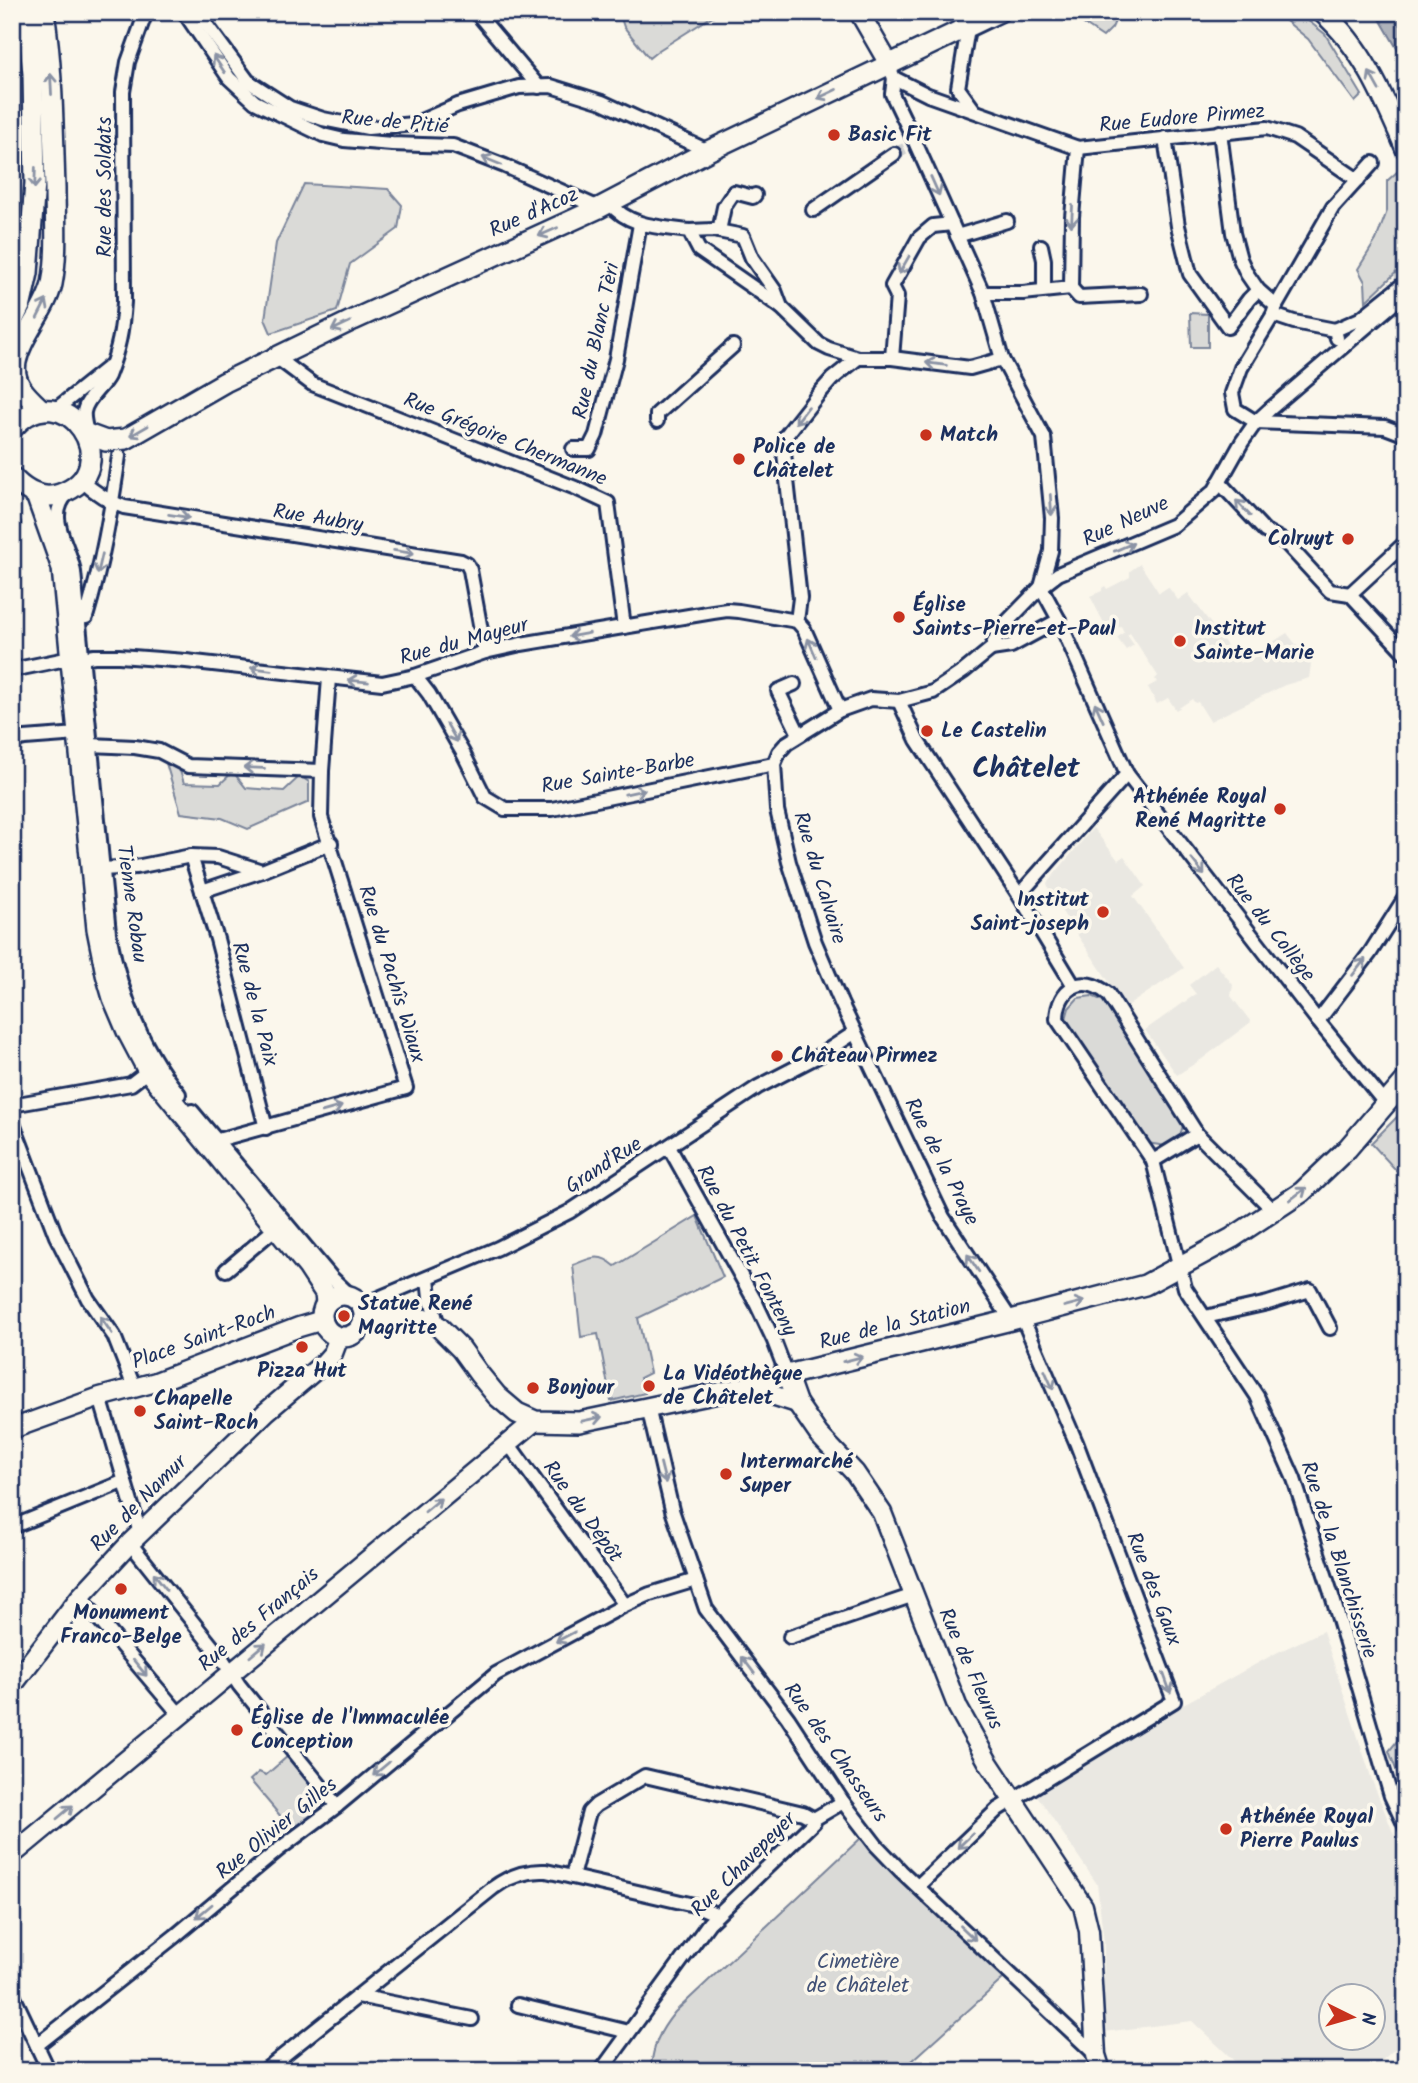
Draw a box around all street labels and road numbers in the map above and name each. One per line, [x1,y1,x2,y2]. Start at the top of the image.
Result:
street label: Rue Eudore Pirmez [1098,95,1266,143]
street label: Rue de Pitié [340,102,451,144]
street label: Rue des Soldats [89,117,122,257]
street label: Rue d'Acoz [484,179,584,247]
street label: Rue du Blanc Tèri [564,259,630,422]
street label: Rue Grégoire Chermanne [398,384,612,496]
street label: Rue Neuve [1077,487,1175,556]
street label: Rue Aubry [271,496,366,542]
street label: Rue du Mayeur [396,609,533,675]
street label: Rue Sainte-Barbe [539,744,698,804]
street label: Rue du Calvaire [783,808,855,949]
street label: Tienne Robau [106,843,156,965]
street label: Rue du Collège [1217,867,1323,990]
street label: Rue du Pachîs Wiaux [348,881,434,1068]
street label: Rue de la Paix [222,938,287,1071]
street label: Rue de la Praye [895,1092,988,1232]
street label: Grand'Rue [559,1128,650,1203]
street label: Rue du Petit Fonteny [687,1159,805,1343]
street label: Rue de la Station [816,1290,974,1360]
street label: Place Saint-Roch [127,1297,281,1379]
street label: Rue de Namur [83,1447,196,1560]
street label: Rue du Dépôt [533,1454,631,1571]
street label: Rue de la Blanchisserie [1290,1457,1386,1664]
street label: Rue des Gaux [1116,1527,1190,1652]
street label: Rue des Français [191,1559,327,1681]
street label: Rue de Fleurus [928,1603,1012,1735]
street label: Rue des Chasseurs [774,1676,896,1830]
street label: Rue Olivier Gilles [209,1769,345,1889]
street label: Rue Chavepeyer [684,1804,805,1925]

